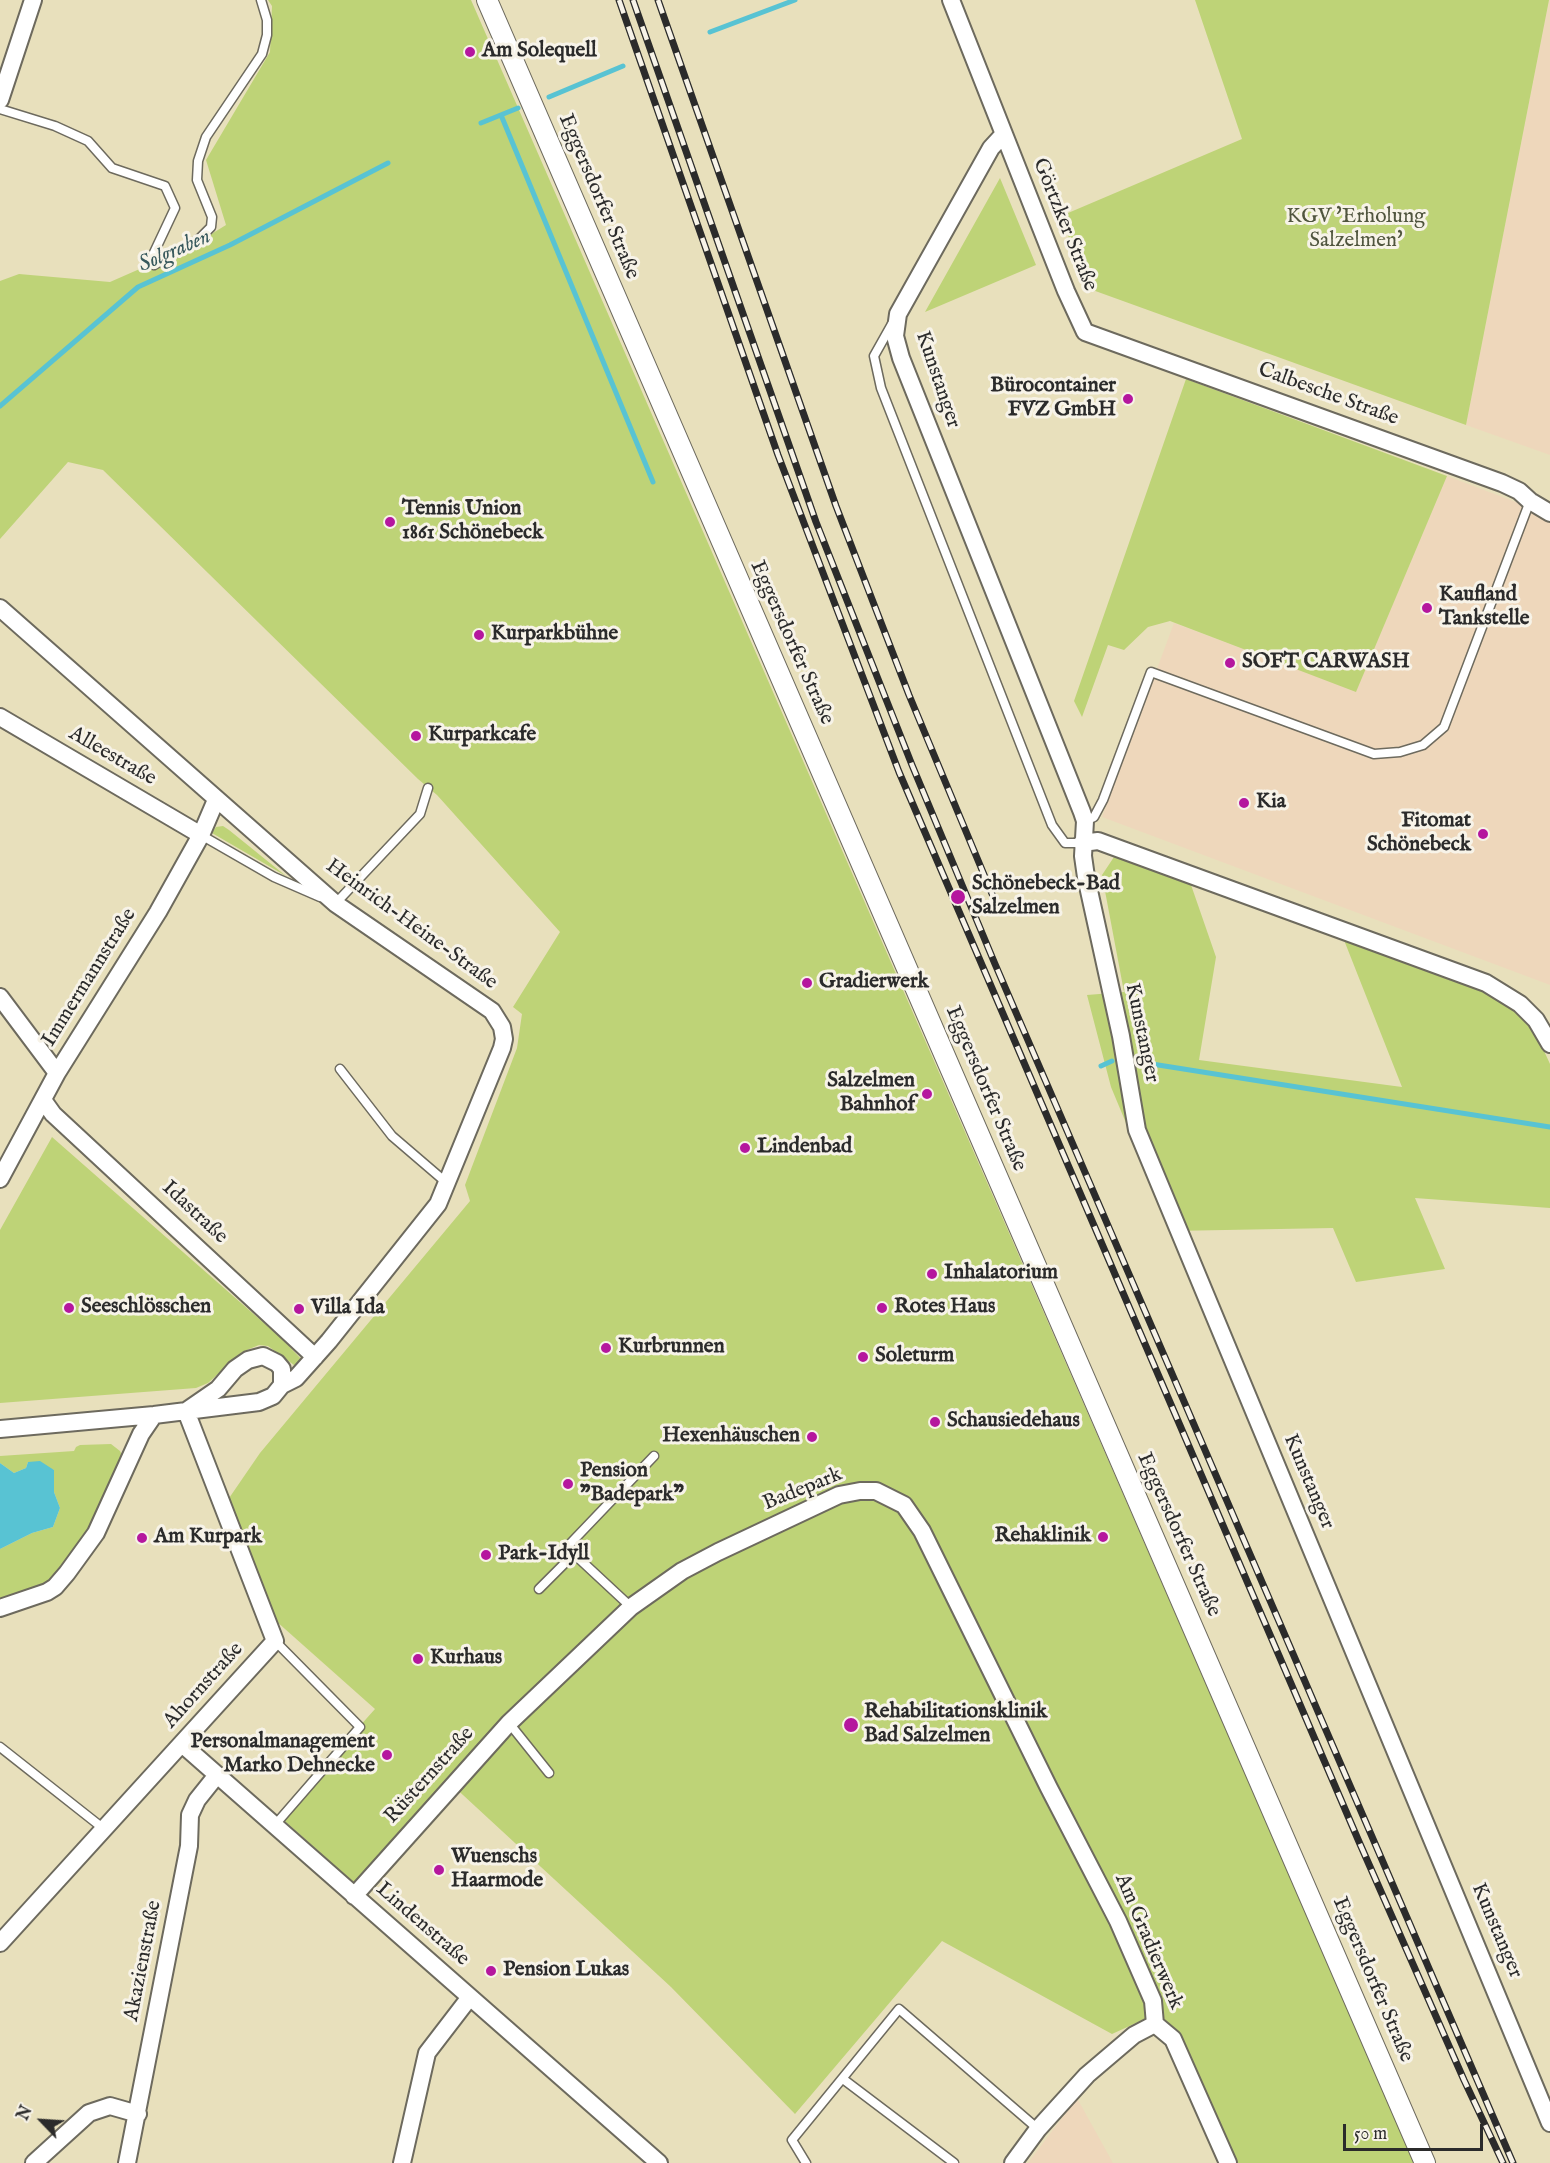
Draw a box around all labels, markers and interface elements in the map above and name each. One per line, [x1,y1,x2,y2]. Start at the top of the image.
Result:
place label: Am Solequell [482,39,597,65]
marker: Am Solequell [463,45,477,59]
street label: Eggersdorfer Straße [552,111,644,283]
street label: Görtzker Straße [1026,155,1102,295]
park label: KGV 'Erholung Salzelmen' [1287,205,1425,255]
water label: Solgraben [135,224,215,280]
street label: Kunstanger [909,328,965,432]
street label: Calbesche Straße [1254,358,1402,432]
place label: Bürocontainer FVZ GmbH [990,374,1116,424]
marker: Bürocontainer FVZ GmbH [1121,392,1135,406]
place label: Tennis Union 1861 Schönebeck [402,497,543,547]
marker: Tennis Union 1861 Schönebeck [383,515,397,529]
street label: Eggersdorfer Straße [744,557,838,729]
place label: Kaufland Tankstelle [1439,583,1529,633]
marker: Kaufland Tankstelle [1420,601,1434,615]
place label: Kurparkbühne [491,622,618,648]
marker: Kurparkbühne [472,628,486,642]
place label: SOFT CARWASH [1242,650,1410,676]
marker: SOFT CARWASH [1223,656,1237,670]
street label: Alleestraße [64,722,160,792]
place label: Kurparkcafe [428,723,536,749]
marker: Kurparkcafe [409,729,423,743]
place label: Kia [1256,790,1286,816]
marker: Kia [1237,796,1251,810]
place label: Fitomat Schönebeck [1367,809,1471,859]
marker: Fitomat Schönebeck [1476,827,1490,841]
street label: Heinrich-Heine-Straße [320,854,502,996]
place label: Schönebeck-Bad Salzelmen [972,872,1120,922]
marker: Schönebeck-Bad Salzelmen [949,888,967,906]
street label: Immermannstraße [37,904,143,1052]
place label: Gradierwerk [819,970,929,996]
marker: Gradierwerk [800,976,814,990]
street label: Kunstanger [1118,981,1164,1085]
street label: Eggersdorfer Straße [939,1003,1031,1175]
place label: Salzelmen Bahnhof [827,1069,915,1119]
marker: Salzelmen Bahnhof [920,1087,934,1101]
place label: Lindenbad [757,1135,852,1161]
marker: Lindenbad [738,1141,752,1155]
street label: Idastraße [156,1176,232,1250]
place label: Inhalatorium [944,1261,1058,1287]
marker: Inhalatorium [925,1267,939,1281]
place label: Seeschlösschen [81,1295,211,1321]
place label: Rotes Haus [894,1295,995,1321]
place label: Villa Ida [311,1296,385,1322]
marker: Seeschlösschen [62,1301,76,1315]
marker: Rotes Haus [875,1301,889,1315]
marker: Villa Ida [292,1302,306,1316]
place label: Kurbrunnen [618,1335,725,1361]
marker: Kurbrunnen [599,1341,613,1355]
place label: Soleturm [875,1344,954,1370]
marker: Soleturm [856,1350,870,1364]
place label: Schausiedehaus [947,1409,1080,1435]
marker: Schausiedehaus [928,1415,942,1429]
place label: Hexenhäuschen [662,1424,800,1450]
marker: Hexenhäuschen [805,1430,819,1444]
street label: Kunstanger [1277,1431,1339,1533]
street label: Eggersdorfer Straße [1131,1449,1225,1621]
place label: Pension "Badepark" [580,1459,684,1509]
street label: Badepark [760,1463,846,1517]
marker: Pension "Badepark" [561,1477,575,1491]
place label: Rehaklinik [995,1524,1091,1550]
place label: Am Kurpark [154,1525,262,1551]
marker: Rehaklinik [1096,1530,1110,1544]
marker: Am Kurpark [135,1531,149,1545]
place label: Park-Idyll [498,1542,589,1568]
marker: Park-Idyll [479,1548,493,1562]
street label: Ahornstraße [159,1638,249,1734]
place label: Kurhaus [430,1646,502,1672]
marker: Kurhaus [411,1652,425,1666]
place label: Rehabilitationsklinik Bad Salzelmen [864,1700,1047,1750]
marker: Rehabilitationsklinik Bad Salzelmen [842,1716,860,1734]
street label: Rüsternstraße [380,1722,480,1830]
place label: Personalmanagement Marko Dehnecke [190,1730,375,1780]
marker: Personalmanagement Marko Dehnecke [380,1748,394,1762]
place label: Wuenschs Haarmode [451,1845,543,1895]
marker: Wuenschs Haarmode [432,1863,446,1877]
street label: Am Gradierwerk [1108,1870,1188,2014]
street label: Lindenstraße [370,1878,474,1972]
street label: Kunstanger [1465,1880,1527,1982]
street label: Eggersdorfer Straße [1326,1894,1418,2066]
street label: Akazienstraße [120,1899,168,2023]
place label: Pension Lukas [503,1958,629,1984]
marker: Pension Lukas [484,1964,498,1978]
north arrow [12,2091,72,2151]
text: N [14,2103,38,2124]
scale bar [1346,2112,1486,2150]
text: 50 m [1354,2123,1387,2146]

